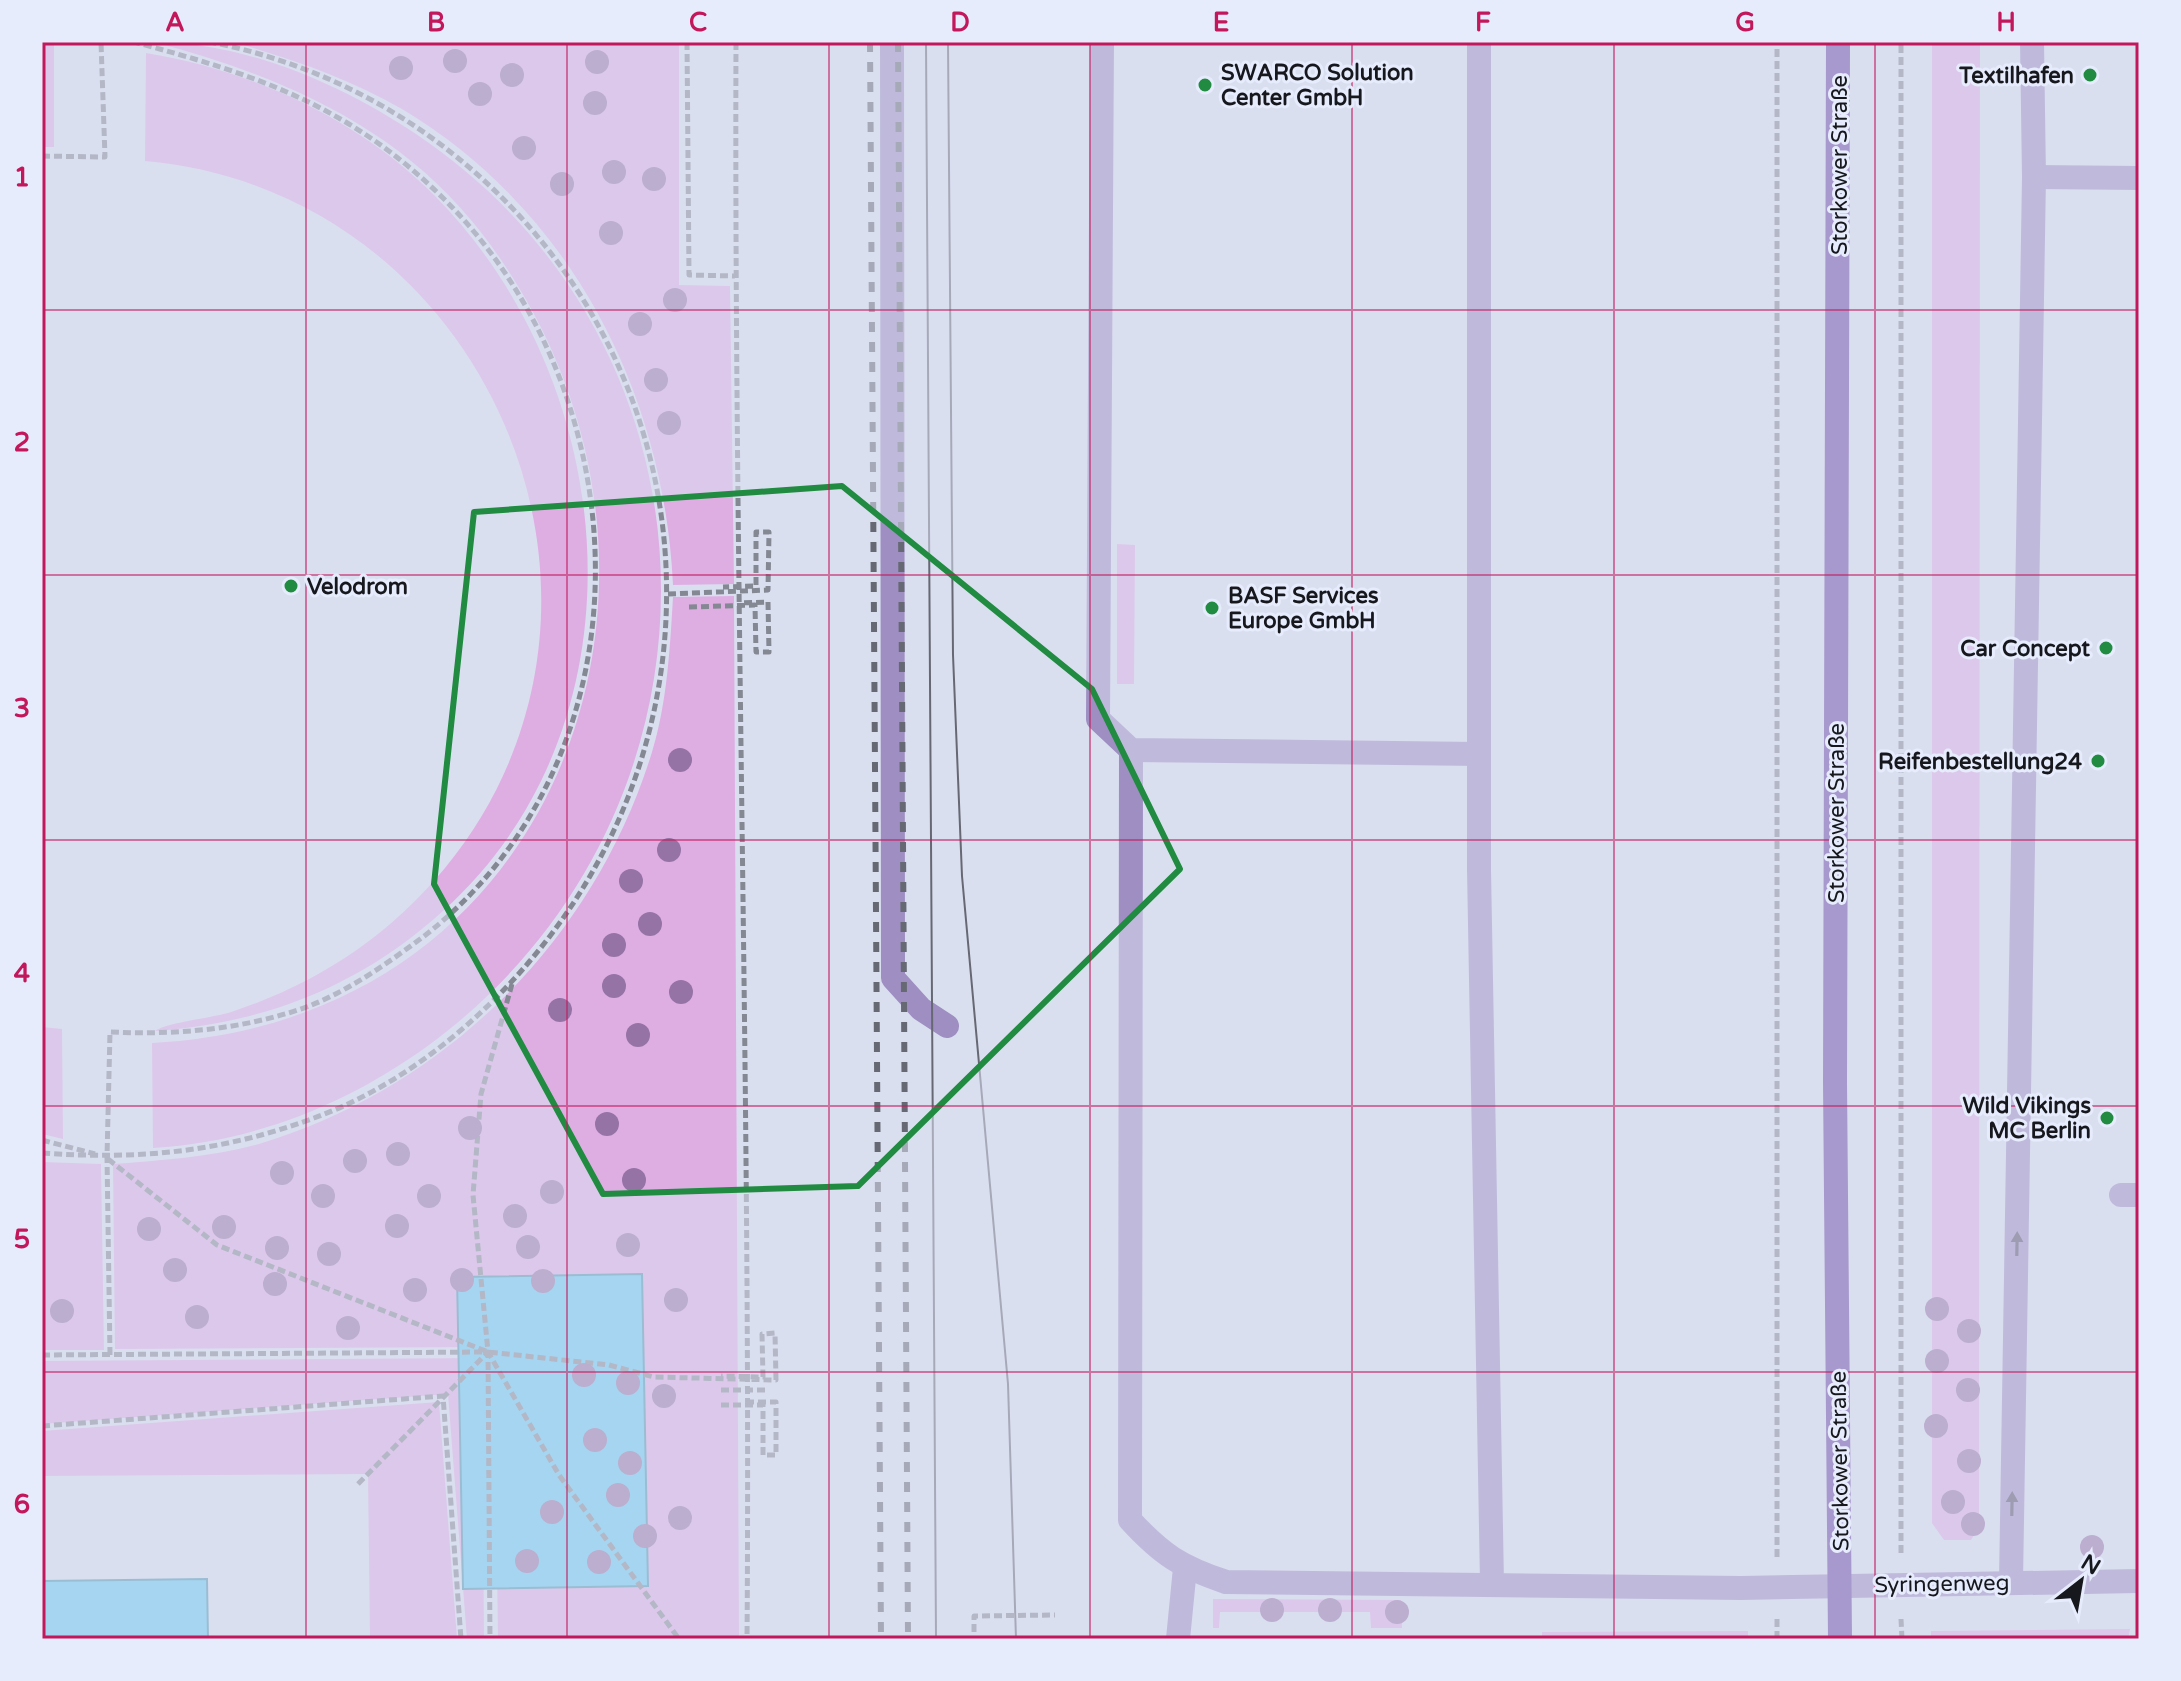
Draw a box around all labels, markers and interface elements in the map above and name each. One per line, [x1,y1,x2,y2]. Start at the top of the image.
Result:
text: A [165,7,185,38]
text: B [427,7,445,38]
text: C [689,7,707,38]
text: D [950,7,970,38]
text: E [1213,7,1229,38]
text: F [1475,7,1491,38]
text: G [1735,7,1755,38]
text: H [1996,7,2016,38]
place label: SWARCO Solution Center GmbH [1221,60,1414,111]
place label: Textilhafen [1958,63,2074,89]
marker: Textilhafen [2081,66,2099,84]
street label: Storkower Straße [1827,75,1853,255]
marker: SWARCO Solution Center GmbH [1196,76,1214,94]
text: 1 [14,162,30,193]
text: 2 [14,427,30,458]
place label: Velodrom [307,574,408,600]
marker: Velodrom [282,577,300,595]
place label: BASF Services Europe GmbH [1228,583,1379,634]
marker: BASF Services Europe GmbH [1203,599,1221,617]
place label: Car Concept [1960,636,2091,662]
marker: Car Concept [2097,639,2115,657]
text: 3 [14,693,30,724]
street label: Storkower Straße [1824,723,1850,903]
place label: Reifenbestellung24 [1878,749,2082,775]
marker: Reifenbestellung24 [2089,752,2107,770]
text: 4 [14,958,30,989]
place label: Wild Vikings MC Berlin [1963,1093,2091,1144]
marker: Wild Vikings MC Berlin [2098,1109,2116,1127]
text: 5 [14,1224,30,1255]
one-way arrow [2010,1231,2023,1256]
street label: Storkower Straße [1825,1371,1855,1551]
text: 6 [14,1489,30,1520]
one-way arrow [2006,1491,2019,1516]
north arrow [2041,1541,2121,1621]
text: N [2077,1549,2105,1580]
street label: Syringenweg [1874,1570,2010,1598]

